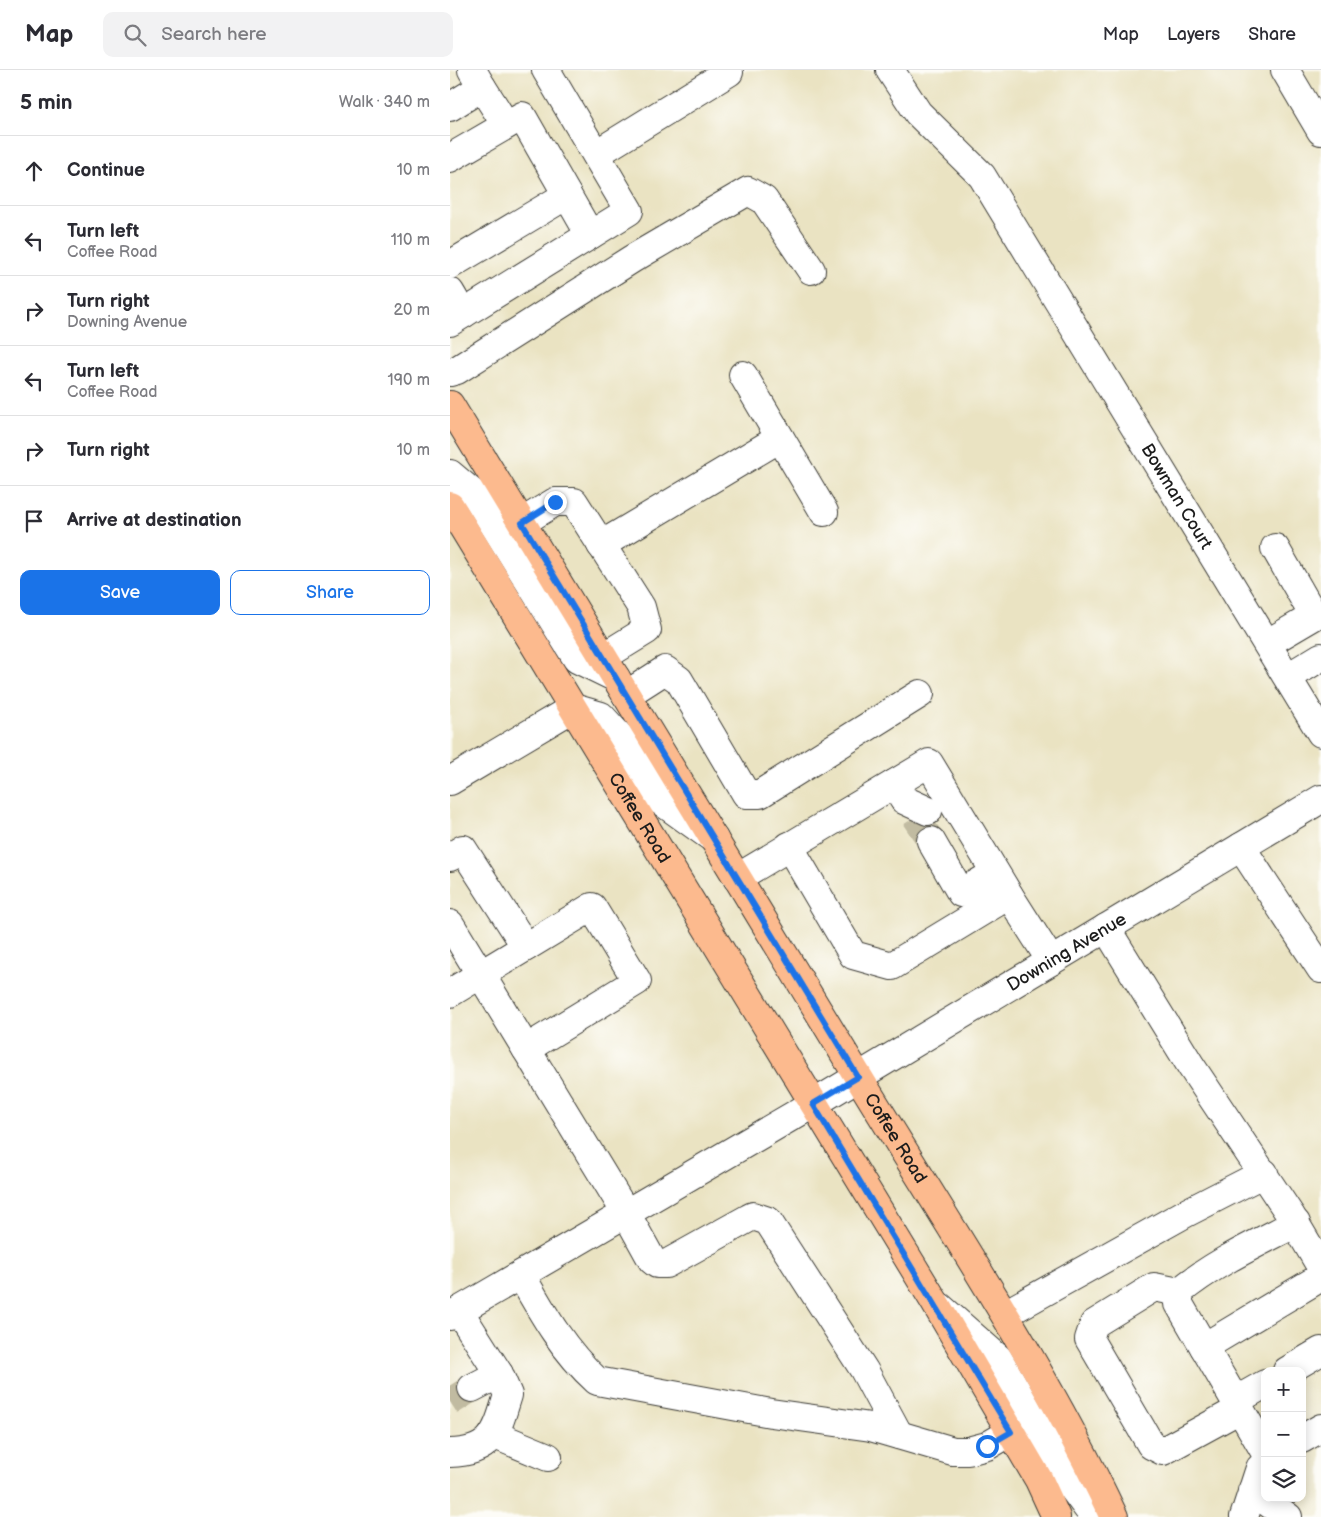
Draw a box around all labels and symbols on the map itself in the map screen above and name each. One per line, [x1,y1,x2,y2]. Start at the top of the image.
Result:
street label: Bowman Court [1136,440,1217,554]
route end [544,491,567,514]
street label: Coffee Road [604,769,675,867]
street label: Downing Avenue [1003,908,1130,996]
street label: Coffee Road [860,1089,931,1187]
route start [976,1435,999,1458]

